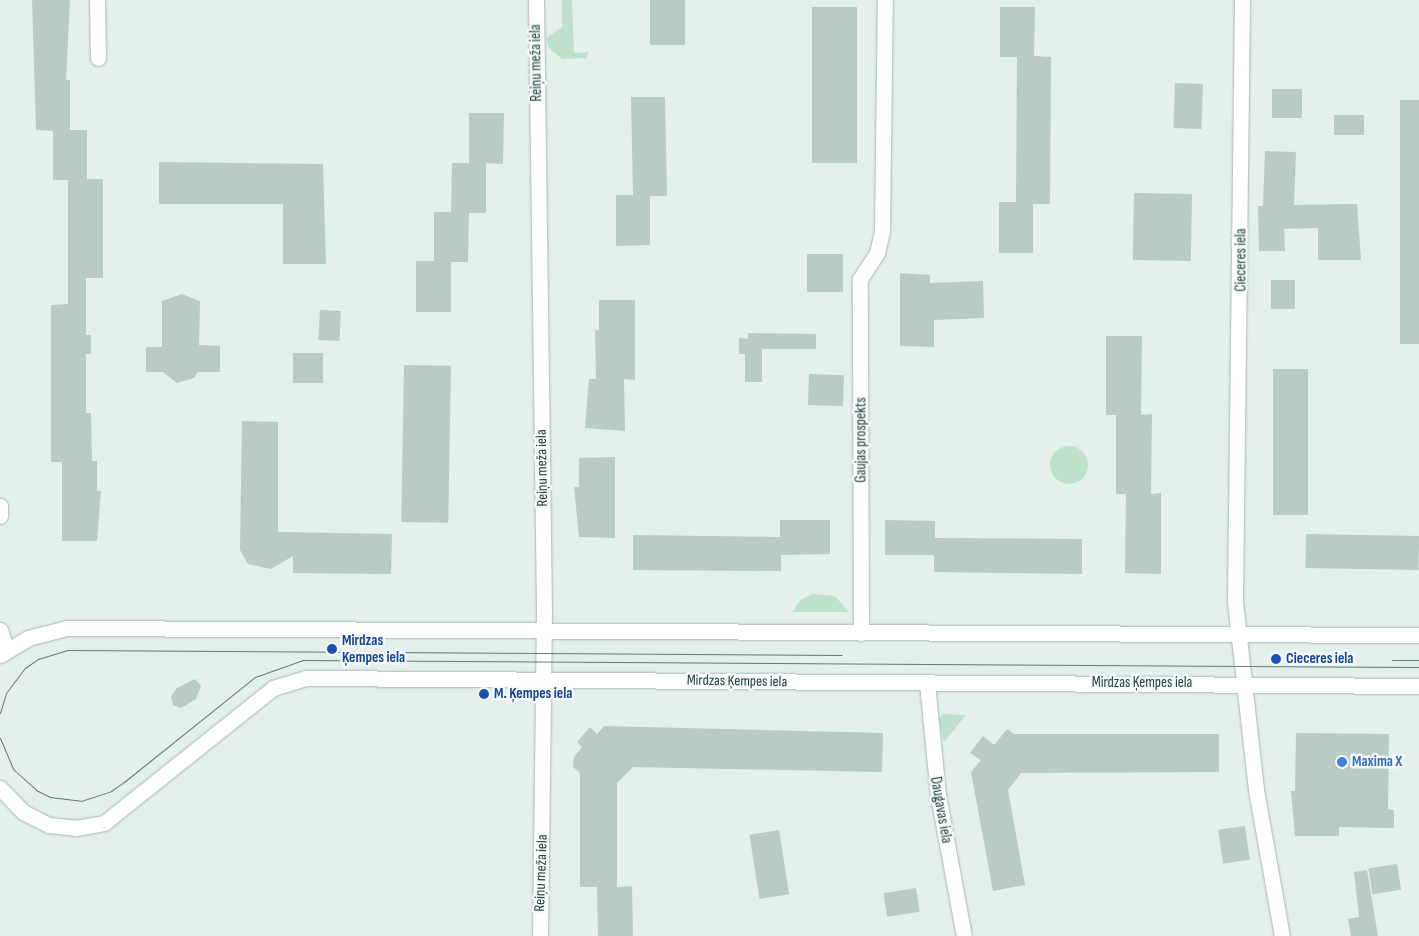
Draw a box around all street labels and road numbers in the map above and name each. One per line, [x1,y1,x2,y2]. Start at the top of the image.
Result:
street label: Reiņu meža iela [526,24,546,102]
street label: Cieceres iela [1232,228,1250,292]
street label: Gaujas prospekts [852,397,870,483]
street label: Reiņu meža iela [532,429,552,507]
street label: Mirdzas Ķempes iela [687,671,787,691]
street label: Mirdzas Ķempes iela [1092,674,1192,692]
street label: Daugavas iela [926,775,956,845]
street label: Reiņu meža iela [531,834,551,912]

